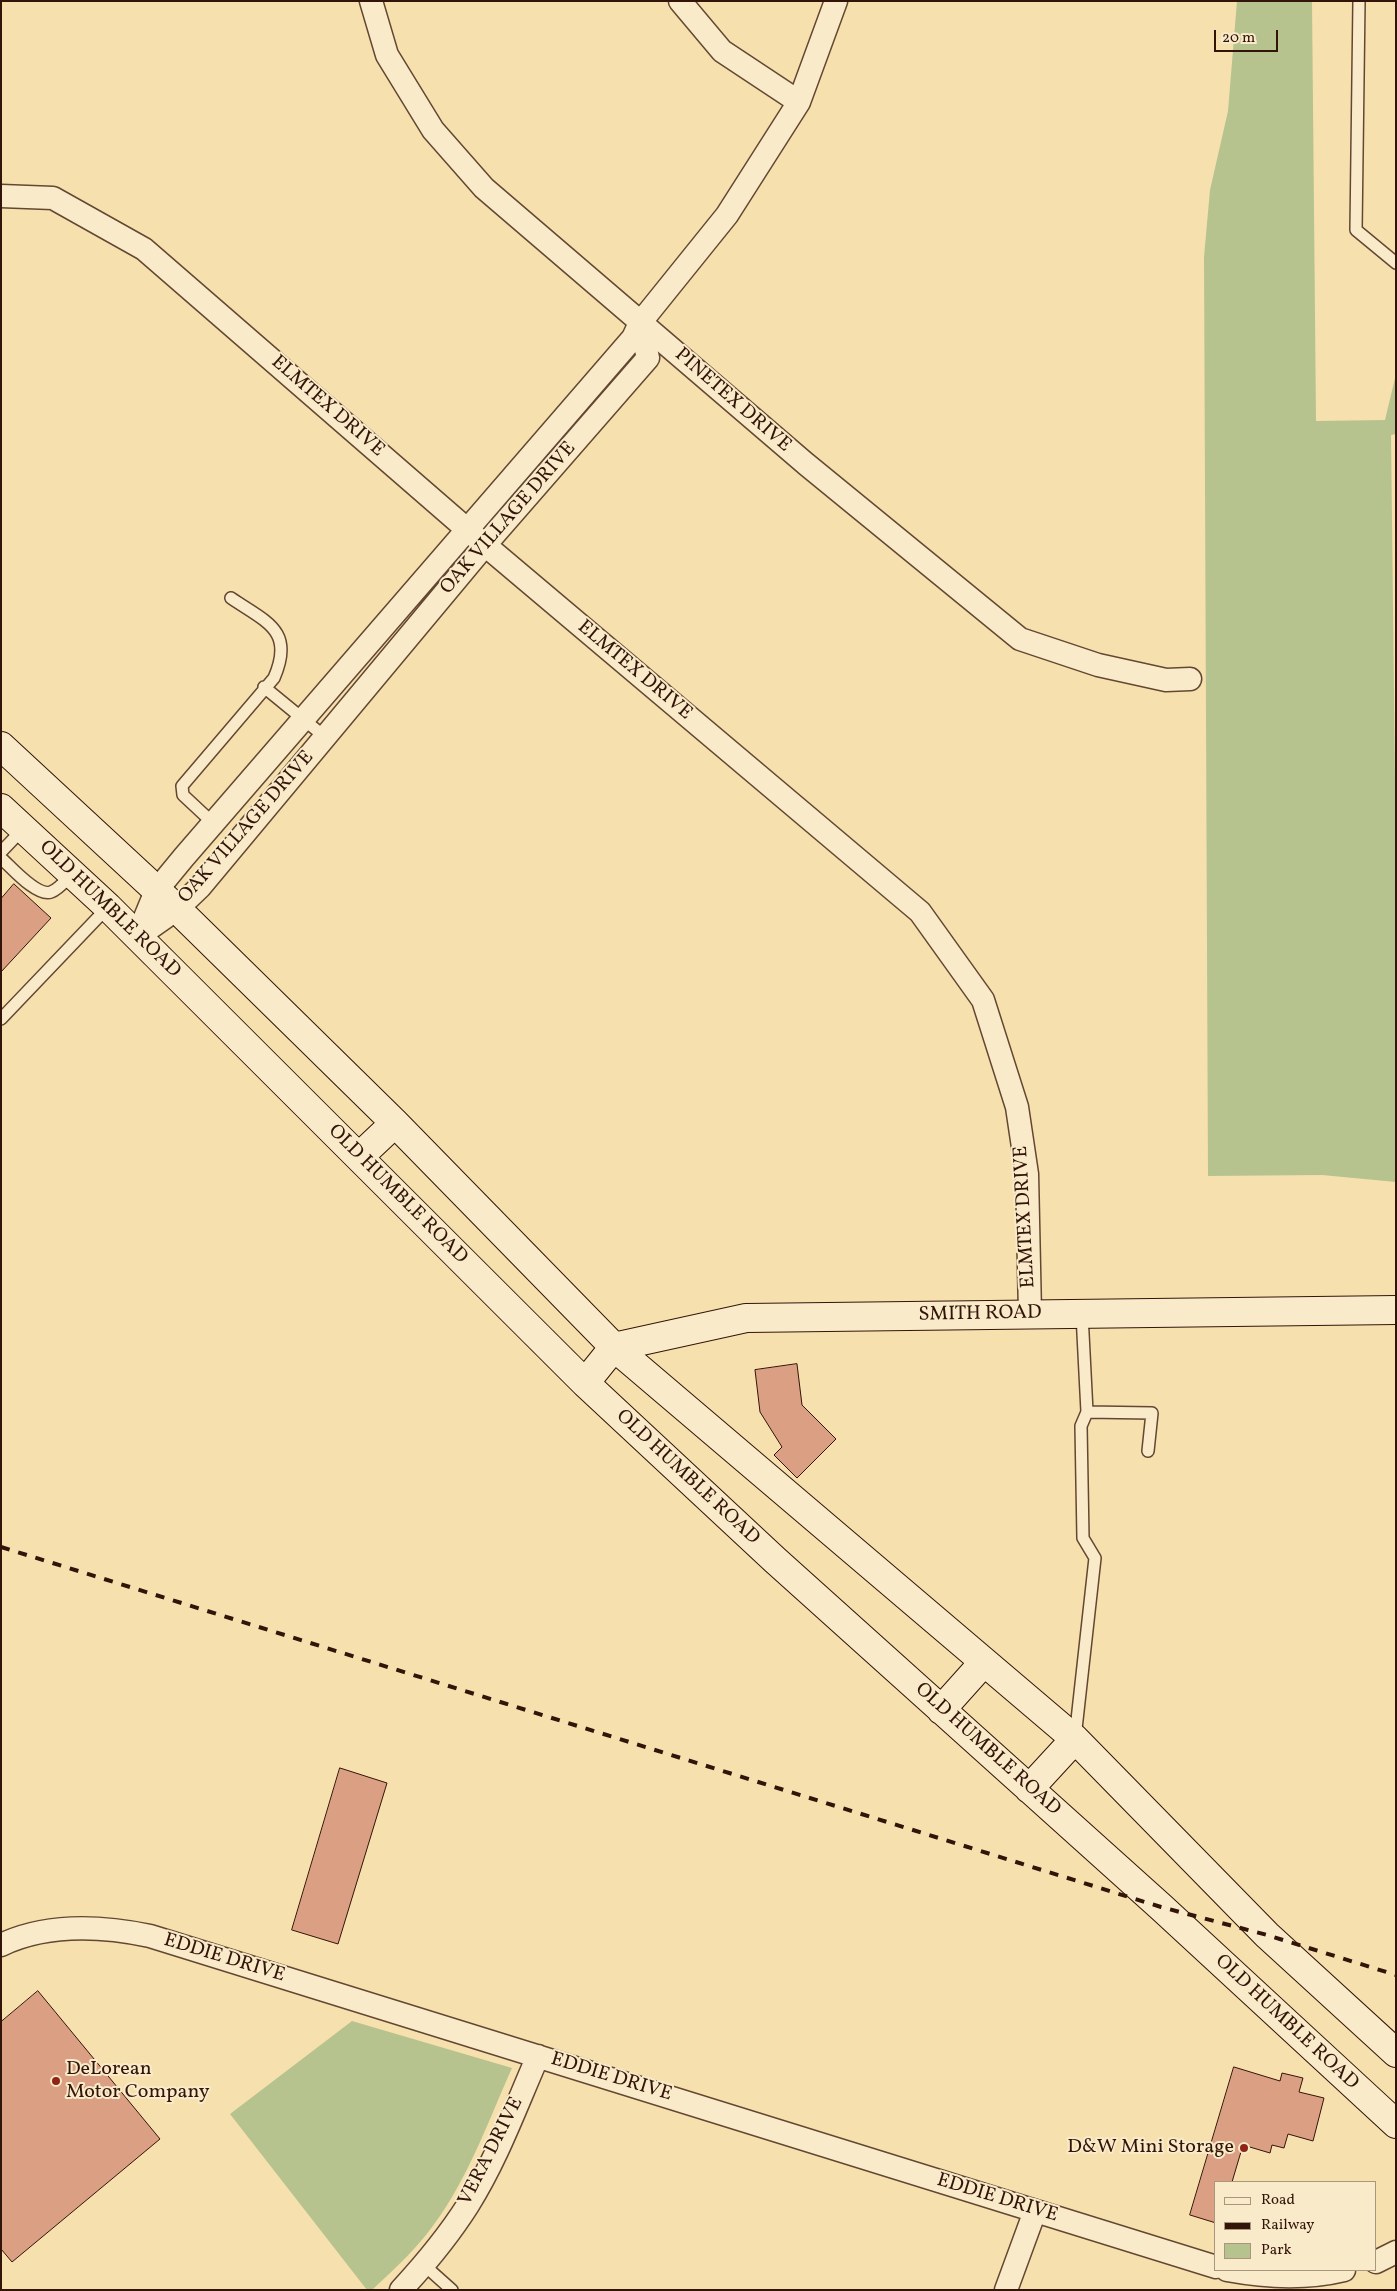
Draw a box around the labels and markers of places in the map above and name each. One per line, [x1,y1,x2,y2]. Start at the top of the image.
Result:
place label: DeLorean Motor Company [66,2058,209,2105]
marker: DeLorean Motor Company [50,2075,62,2087]
place label: D&W Mini Storage [1067,2136,1234,2160]
marker: D&W Mini Storage [1238,2142,1250,2154]

